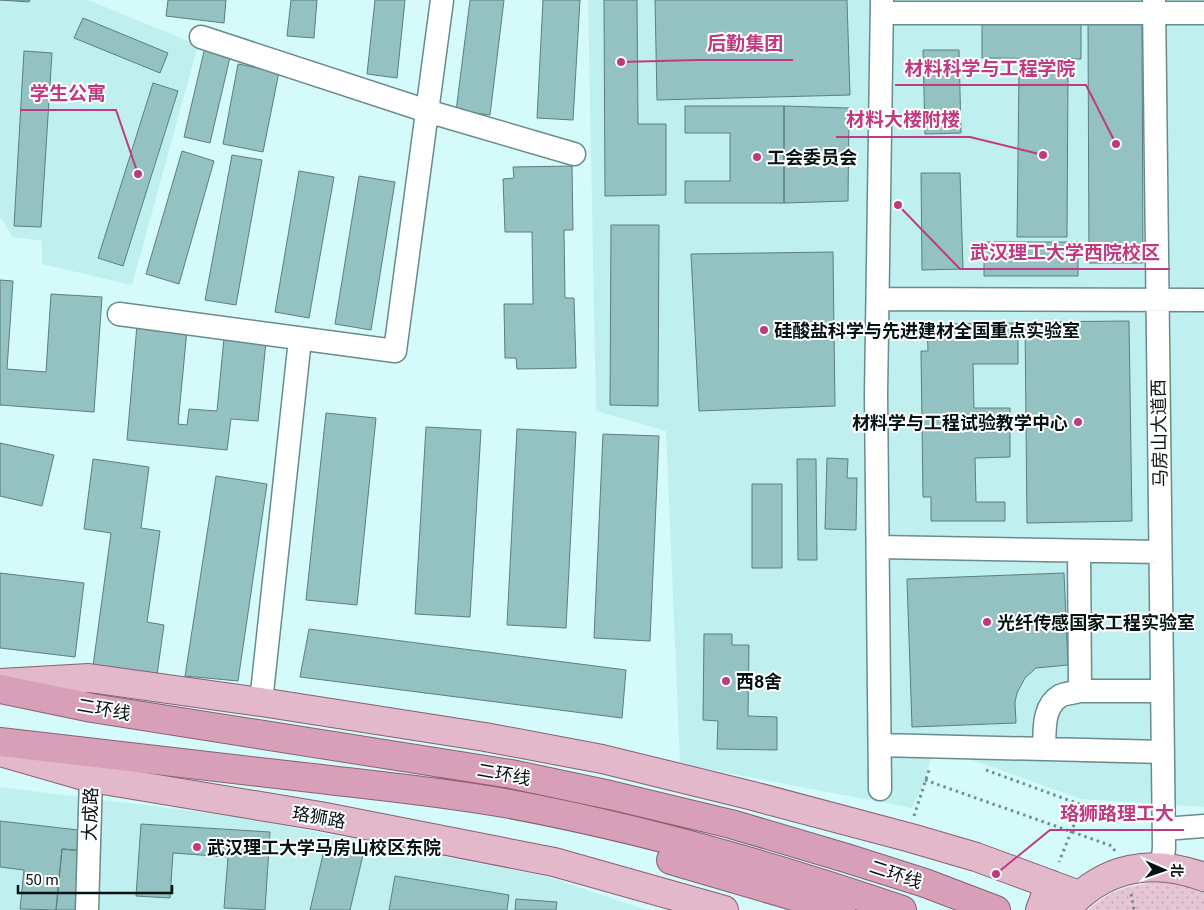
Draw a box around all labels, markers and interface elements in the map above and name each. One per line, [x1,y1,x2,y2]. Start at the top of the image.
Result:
callout: 后勤集团 [697,26,793,60]
text: 后勤集团 [707,32,783,55]
callout: 材料科学与工程学院 [895,51,1086,85]
text: 材料科学与工程学院 [904,57,1076,80]
callout: 学生公寓 [20,76,116,110]
text: 学生公寓 [30,82,106,105]
callout: 材料大楼附楼 [836,103,970,137]
text: 材料大楼附楼 [846,108,960,131]
place label: 工会委员会 [767,147,857,168]
marker: 工会委员会 [751,151,763,163]
callout: 武汉理工大学西院校区 [960,235,1170,269]
text: 武汉理工大学西院校区 [970,241,1160,264]
place label: 硅酸盐科学与先进建材全国重点实验室 [774,320,1080,341]
marker: 硅酸盐科学与先进建材全国重点实验室 [758,324,770,336]
street label: 马房山大道西 [1148,379,1170,487]
place label: 材料学与工程试验教学中心 [852,412,1068,433]
marker: 材料学与工程试验教学中心 [1072,416,1084,428]
place label: 光纤传感国家工程实验室 [997,612,1195,633]
marker: 光纤传感国家工程实验室 [981,616,993,628]
place label: 西8舍 [736,671,782,692]
marker: 西8舍 [720,675,732,687]
street label: 二环线 [76,694,132,724]
street label: 二环线 [476,759,532,789]
street label: 大成路 [79,787,101,841]
callout: 珞狮路理工大 [1050,796,1184,830]
street label: 珞狮路 [291,802,347,832]
text: 珞狮路理工大 [1060,802,1174,825]
place label: 武汉理工大学马房山校区东院 [207,837,441,858]
marker: 武汉理工大学马房山校区东院 [191,841,203,853]
north arrow [1139,845,1189,895]
street label: 二环线 [867,856,925,892]
scale bar [18,862,171,894]
text: 北 [1169,863,1185,878]
text: 50 m [25,871,59,889]

